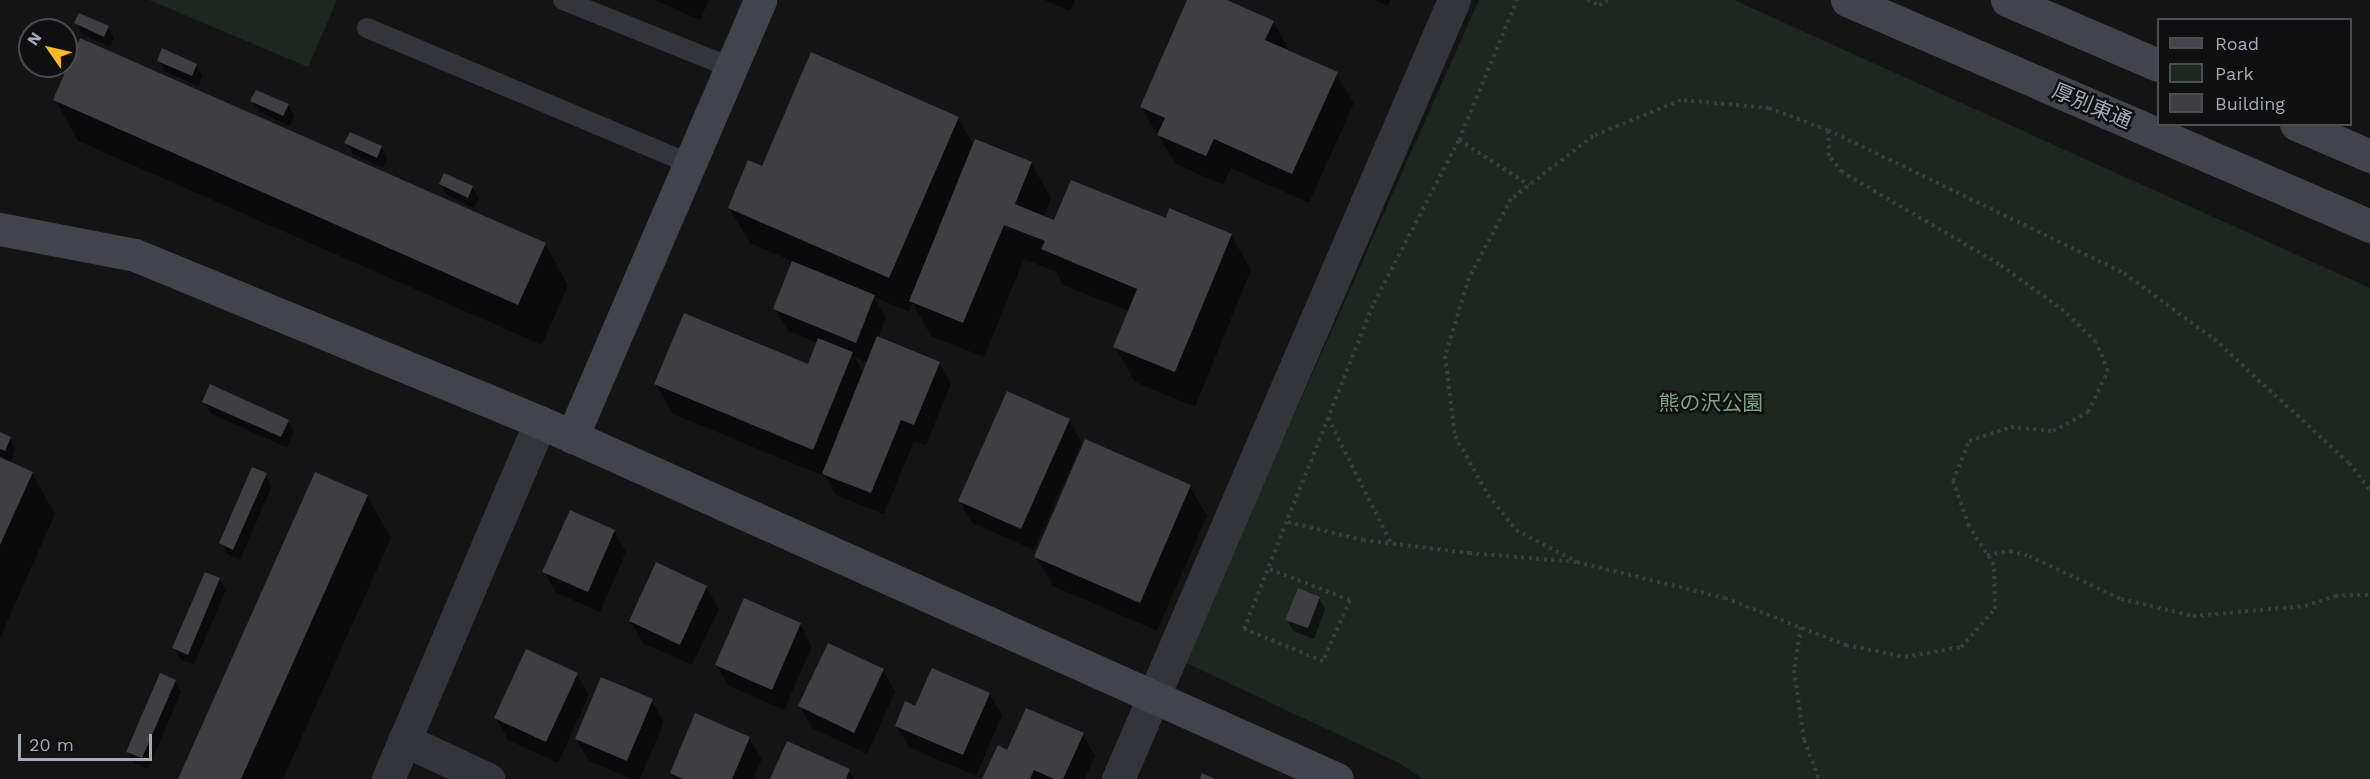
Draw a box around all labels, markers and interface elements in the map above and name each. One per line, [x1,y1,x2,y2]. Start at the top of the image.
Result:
north arrow [18,18,78,78]
legend [2157,18,2352,126]
text: N [23,29,46,49]
text: Road [2215,33,2259,54]
text: Park [2215,63,2254,84]
street label: 厚別東通 [2048,78,2136,134]
text: Building [2215,93,2285,114]
park label: 熊の沢公園 [1659,390,1763,416]
scale bar [21,722,154,760]
text: 20 m [29,734,74,755]

